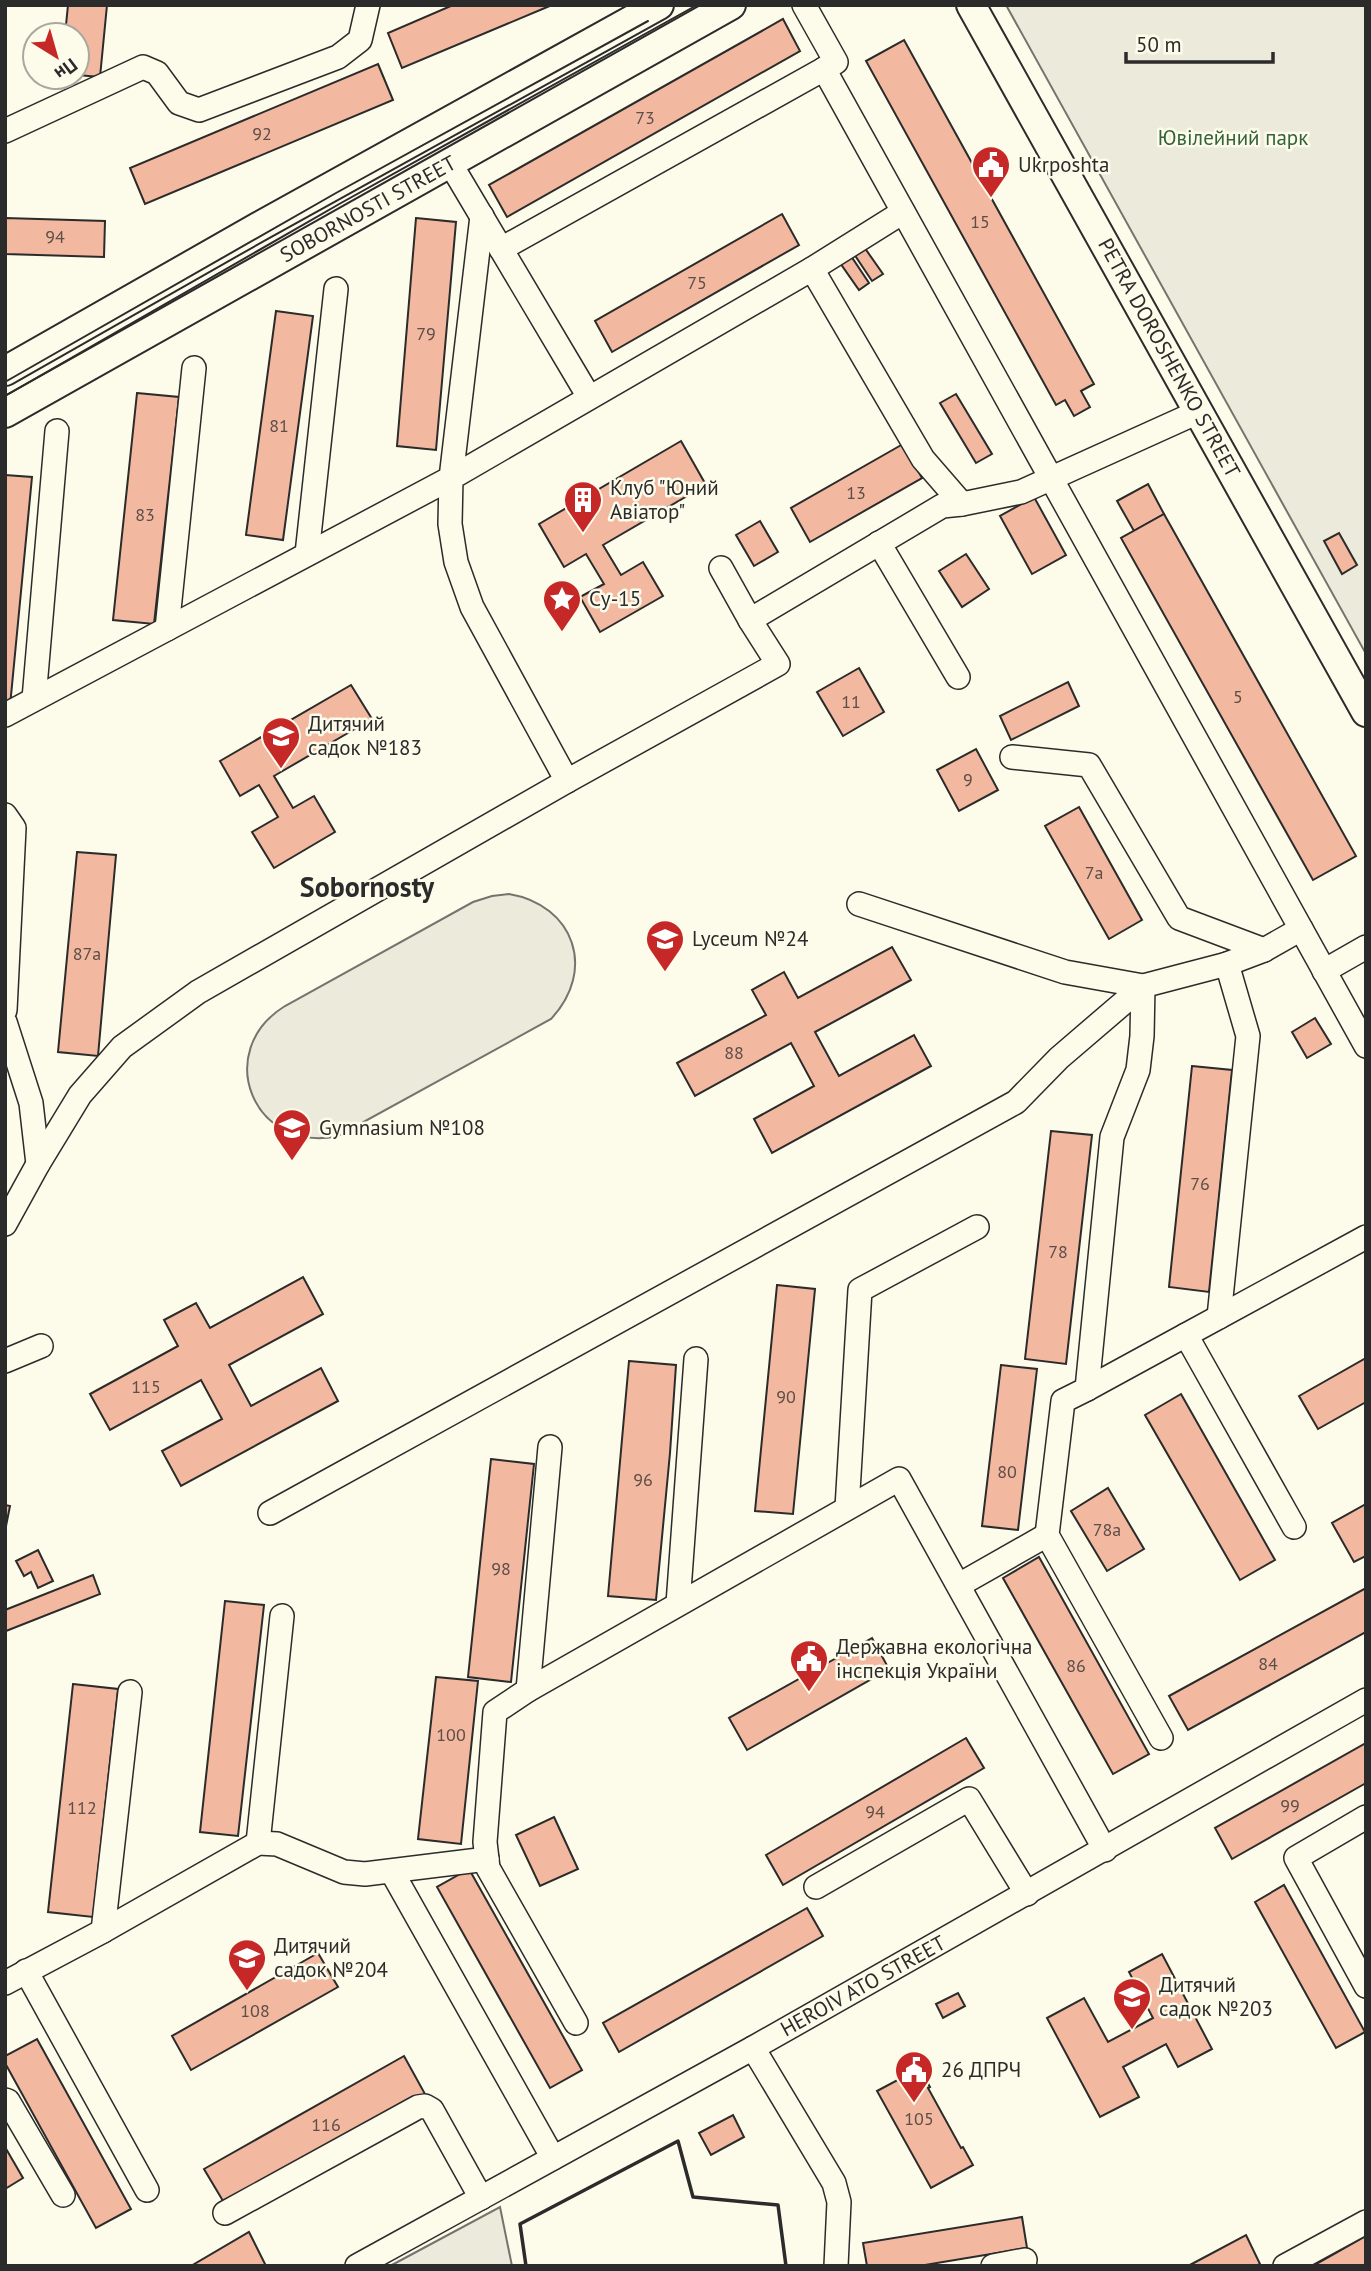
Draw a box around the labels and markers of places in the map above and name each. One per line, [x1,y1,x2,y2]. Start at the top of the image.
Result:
public building icon: Ukrposhta [970,144,1012,199]
place label: Ukrposhta [1018,151,1109,178]
place label: Клуб "Юний Авіатор" [610,474,719,525]
building icon: Клуб "Юний Авіатор" [562,479,604,534]
place icon: Су-15 [541,578,583,633]
place label: Су-15 [589,585,641,612]
place label: Дитячий садок №183 [308,710,422,761]
school or university icon: Дитячий садок №183 [260,715,302,770]
school or university icon: Lyceum №24 [644,918,686,973]
place label: Lyceum №24 [692,925,808,952]
school or university icon: Gymnasium №108 [271,1107,313,1162]
place label: Gymnasium №108 [319,1114,485,1141]
place label: Державна екологічна інспекція України [836,1633,1032,1684]
public building icon: Державна екологічна інспекція України [788,1638,830,1693]
place label: Дитячий садок №204 [274,1932,388,1983]
school or university icon: Дитячий садок №204 [226,1937,268,1992]
place label: Дитячий садок №203 [1159,1971,1273,2022]
school or university icon: Дитячий садок №203 [1111,1976,1153,2031]
public building icon: 26 ДПРЧ [893,2049,935,2104]
place label: 26 ДПРЧ [941,2056,1021,2083]

